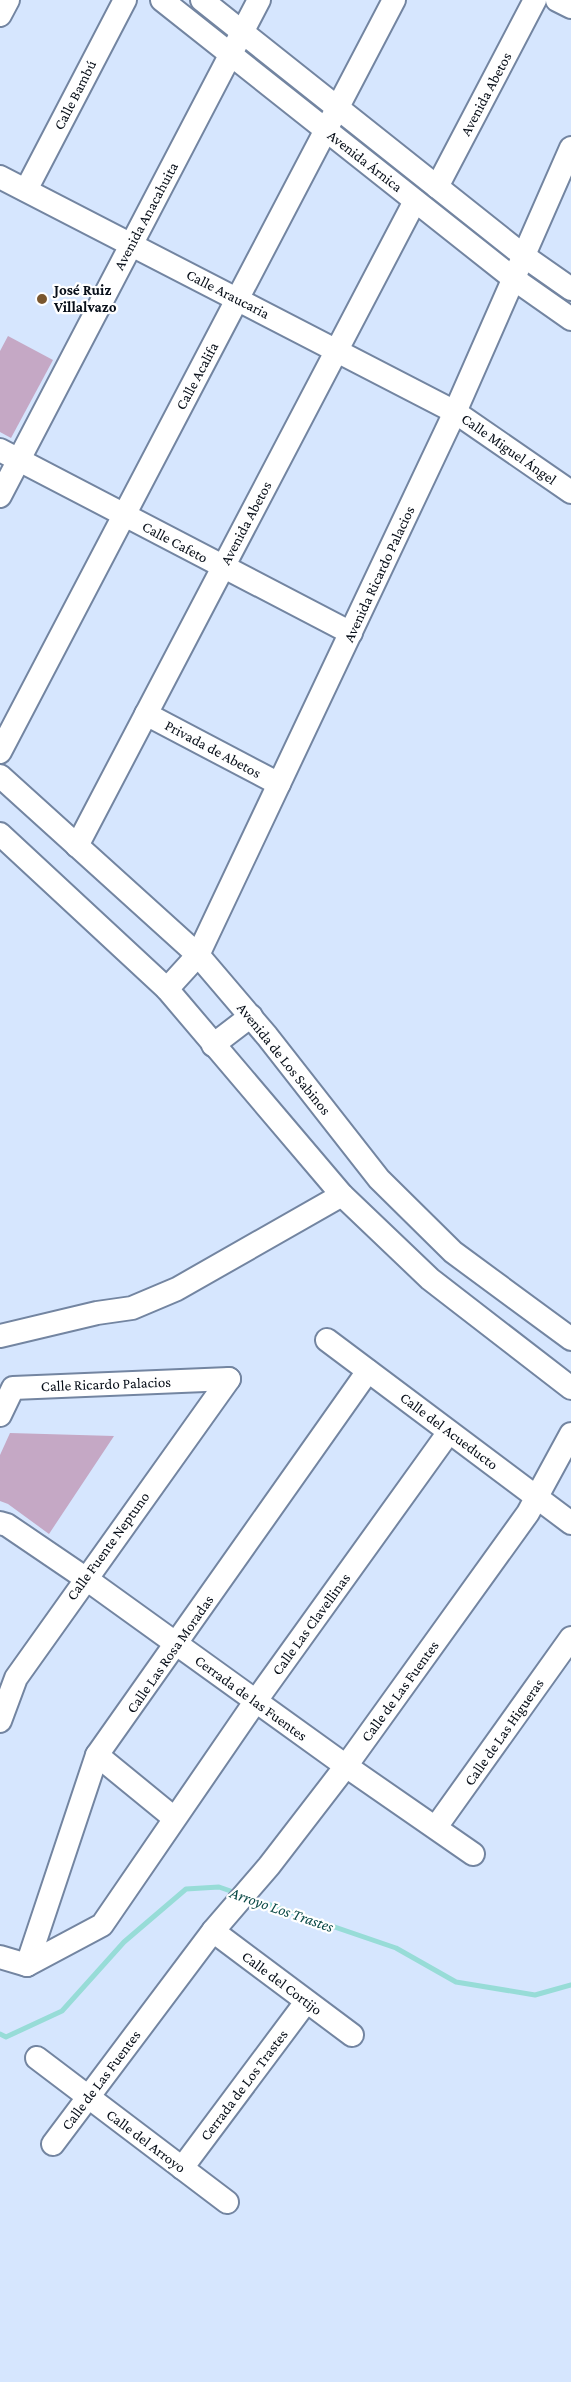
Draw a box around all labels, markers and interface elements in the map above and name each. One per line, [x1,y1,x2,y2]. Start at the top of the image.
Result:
street label: Avenida Abetos [457,49,515,138]
street label: Calle Bambú [51,58,99,132]
street label: Avenida Árnica [325,127,406,195]
street label: Avenida Anacahuita [111,159,181,273]
street label: Calle Araucaria [184,266,272,322]
place label: José Ruiz Villalvazo [52,282,117,315]
marker: José Ruiz Villalvazo [35,292,49,306]
street label: Calle Acalifa [173,340,221,412]
street label: Calle Miguel Ángel [458,410,560,489]
street label: Avenida Abetos [217,478,275,567]
street label: Avenida Ricardo Palacios [340,503,418,645]
street label: Calle Cafeto [139,518,211,566]
street label: Privada de Abetos [162,717,264,781]
street label: Avenida de Los Sabinos [234,1000,334,1118]
street label: Calle Ricardo Palacios [41,1374,171,1394]
street label: Calle del Acueducto [397,1389,501,1473]
street label: Calle Fuente Neptuno [63,1489,153,1604]
street label: Calle Las Clavellinas [269,1570,353,1678]
street label: Calle Las Rosa Moradas [123,1592,217,1716]
street label: Calle de Las Fuentes [358,1637,442,1744]
street label: Cerrada de las Fuentes [192,1652,310,1744]
street label: Calle de Las Higueras [461,1675,548,1789]
water label: Arroyo Los Trastes [227,1884,336,1936]
street label: Calle del Cortijo [238,1948,325,2019]
street label: Cerrada de Los Trastes [197,2026,291,2144]
street label: Calle de Las Fuentes [58,2027,144,2133]
street label: Calle del Arroyo [103,2106,189,2177]

